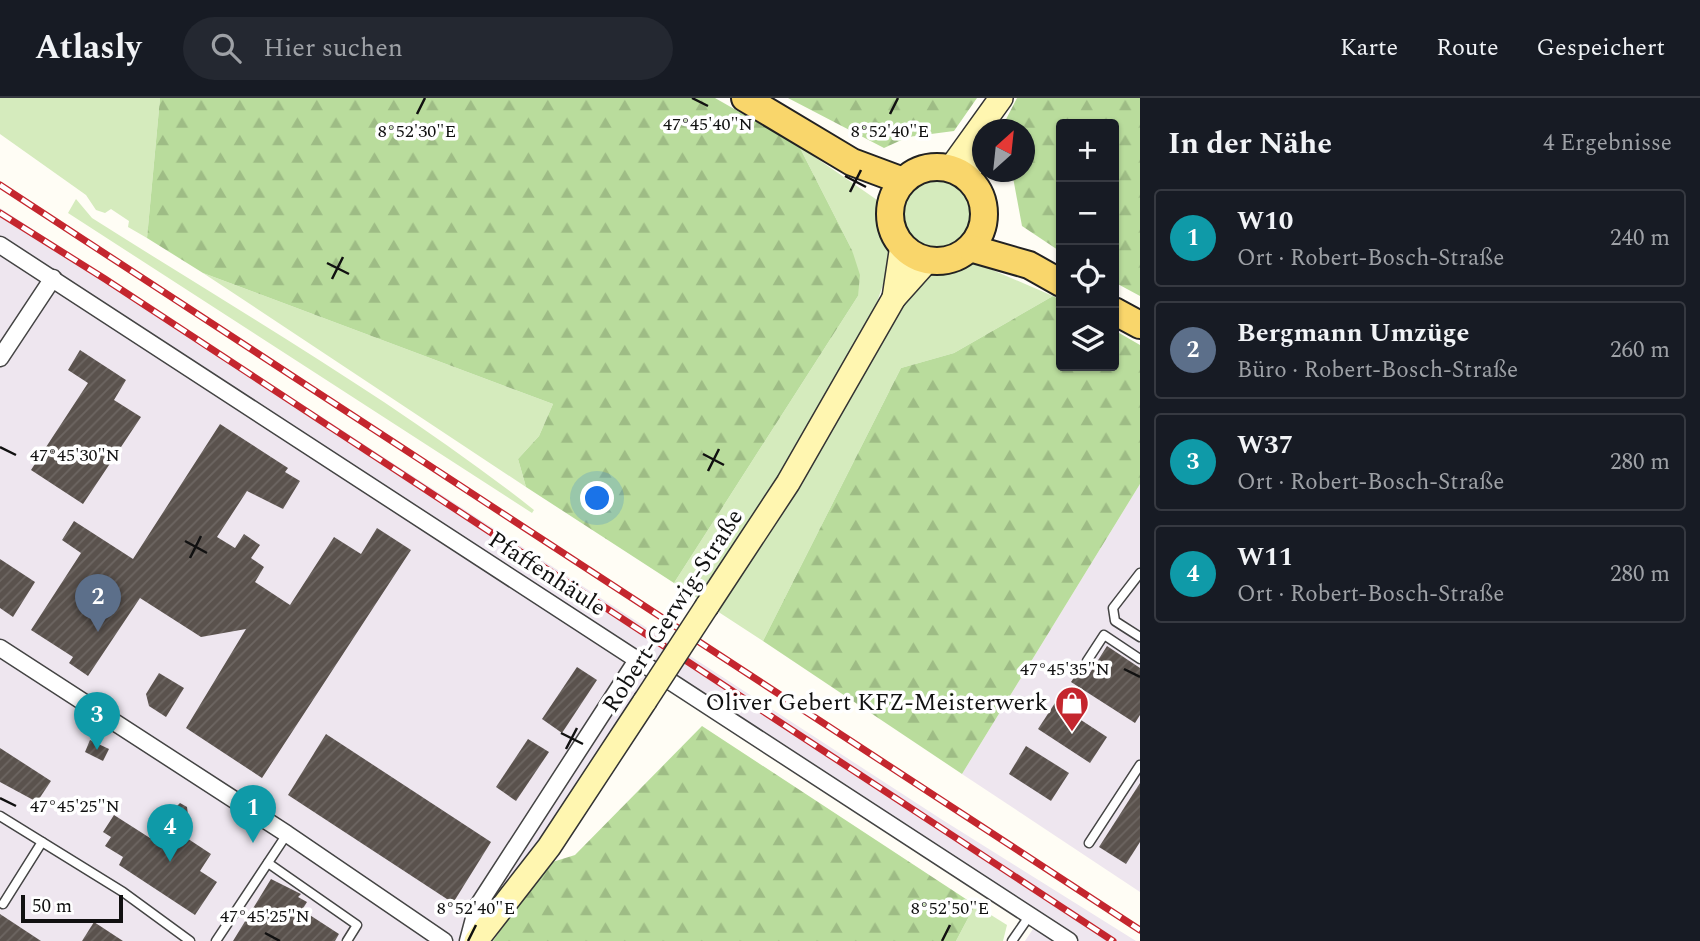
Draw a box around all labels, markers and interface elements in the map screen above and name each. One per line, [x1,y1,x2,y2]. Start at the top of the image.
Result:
search box [183,17,673,80]
text: Atlasly [35,23,141,73]
text: Hier suchen [263,28,403,68]
icon: search [207,29,245,67]
text: Karte [1340,30,1398,66]
text: Route [1436,30,1499,66]
text: Gespeichert [1537,30,1665,66]
text: 47°45'40"N [663,111,753,138]
text: 8°52'30"E [378,118,456,145]
text: 8°52'40"E [851,118,929,145]
north arrow [972,119,1035,182]
map controls [1056,119,1119,371]
button: + [1056,119,1119,182]
text: In der Nähe [1168,121,1332,167]
text: 4 Ergebnisse [1543,126,1672,161]
button: − [1056,182,1119,245]
text: W10 [1237,201,1293,241]
text: 1 [1187,221,1199,256]
text: 240 m [1610,221,1670,256]
text: Ort · Robert-Bosch-Straße [1237,241,1504,276]
button: locate [1056,245,1119,308]
button: layers [1056,308,1119,371]
text: Bergmann Umzüge [1237,313,1469,353]
text: 2 [1187,333,1199,368]
text: 260 m [1610,333,1670,368]
text: Büro · Robert-Bosch-Straße [1237,353,1518,388]
text: W37 [1237,425,1293,465]
text: 47°45'30"N [30,442,120,469]
text: 3 [1187,445,1199,480]
text: 280 m [1610,445,1670,480]
text: Ort · Robert-Bosch-Straße [1237,465,1504,500]
your location [580,481,614,515]
street label: Robert-Gerwig-Straße [593,502,753,720]
street label: Pfaffenhäule [481,522,613,626]
text: W11 [1237,537,1293,577]
text: 4 [1187,557,1199,592]
text: 280 m [1610,557,1670,592]
pin: 2 [75,574,121,632]
text: Ort · Robert-Bosch-Straße [1237,577,1504,612]
text: 47°45'35"N [1020,656,1110,683]
shop icon: Oliver Gebert KFZ-Meisterwerk [1053,684,1091,733]
place label: Oliver Gebert KFZ-Meisterwerk [705,685,1048,721]
pin: 3 [74,692,120,750]
pin: 1 [230,785,276,843]
text: 47°45'25"N [30,793,120,820]
pin: 4 [147,804,193,862]
scale bar [21,892,122,924]
text: 50 m [32,892,72,921]
text: 8°52'40"E [437,895,515,922]
text: 8°52'50"E [911,895,989,922]
text: 47°45'25"N [220,903,310,930]

